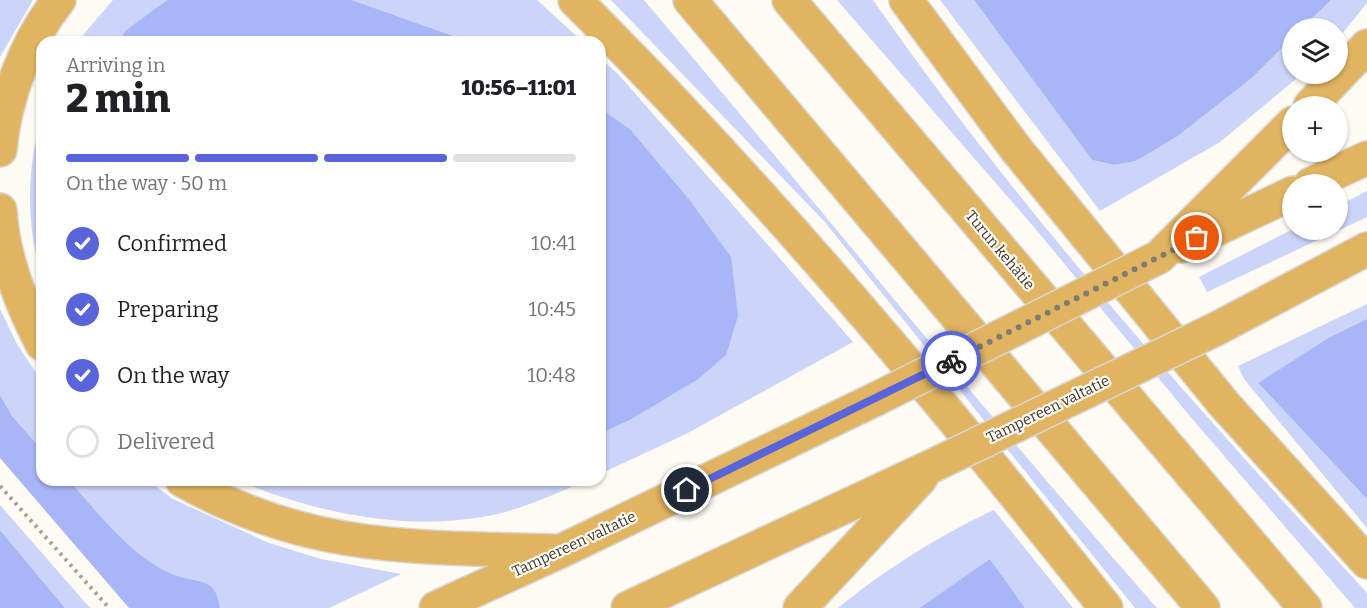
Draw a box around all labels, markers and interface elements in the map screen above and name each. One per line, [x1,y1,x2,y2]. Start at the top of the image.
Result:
map controls [1282,18,1348,240]
button: layers [1282,18,1348,84]
text: Arriving in [66,53,165,77]
text: 10:56–11:01 [461,74,576,101]
text: 2 min [66,76,170,122]
button: + [1282,96,1348,162]
text: On the way · 50 m [66,171,227,195]
button: − [1282,174,1348,240]
street label: Turun kehätie [962,207,1038,293]
pin [1171,212,1222,263]
icon: bag [1180,221,1213,254]
icon: check [66,227,99,260]
text: Confirmed [117,230,227,257]
text: 10:41 [531,231,576,255]
icon: check [66,293,99,326]
text: Preparing [117,296,219,323]
text: 10:45 [528,297,576,321]
courier [921,331,981,391]
icon: bike [935,345,968,378]
icon: check [66,359,99,392]
text: On the way [117,362,229,389]
text: 10:48 [527,363,576,387]
street label: Tampereen valtatie [984,371,1112,447]
text: Delivered [117,428,215,455]
pin [661,464,712,515]
icon: home [670,473,703,506]
street label: Tampereen valtatie [509,507,639,581]

